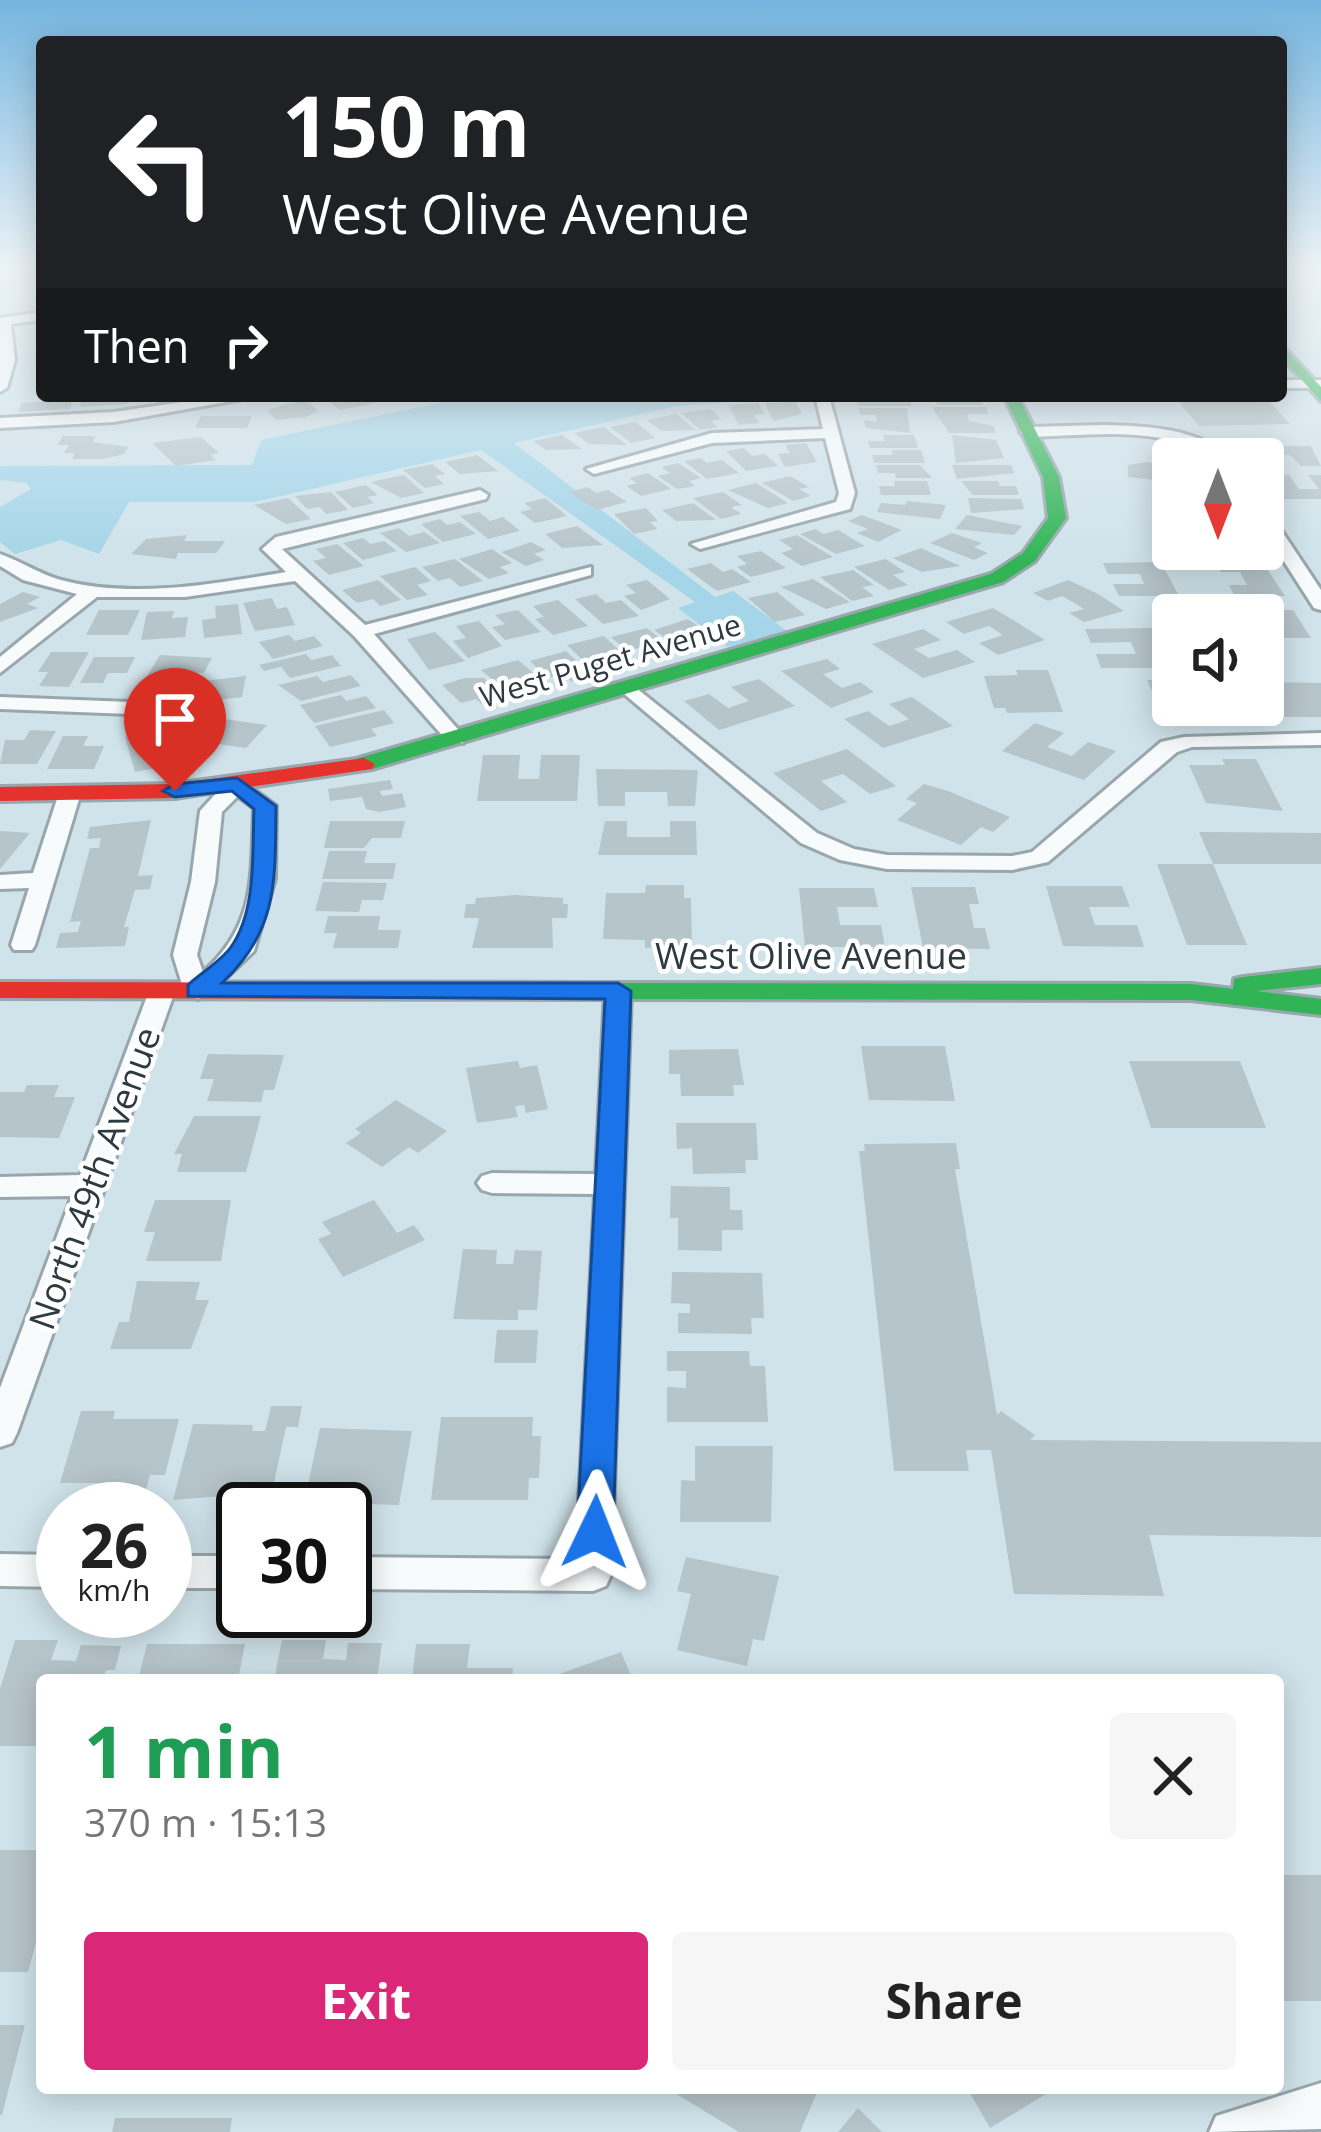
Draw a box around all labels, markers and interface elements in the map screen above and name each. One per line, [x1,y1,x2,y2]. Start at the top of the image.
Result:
text: 150 m [282,67,530,182]
icon: left [84,84,240,240]
text: West Olive Avenue [282,176,750,250]
icon: right [213,312,279,378]
text: Then [84,315,189,376]
north arrow [1152,438,1284,570]
map controls [1152,438,1284,726]
button: sound [1152,594,1284,726]
street label: West Puget Avenue [475,603,745,717]
pin [124,668,226,791]
icon: arrive [142,686,208,752]
street label: West Olive Avenue [655,931,967,980]
street label: North 49th Avenue [17,1020,171,1336]
position arrow [532,1469,658,1595]
speed limit sign: 30 [216,1482,372,1638]
text: 26 [80,1504,148,1586]
text: km/h [78,1569,150,1610]
text: 1 min [84,1701,284,1799]
button: close [1110,1713,1236,1839]
text: 370 m · 15:13 [84,1795,327,1848]
button: Exit [84,1932,648,2070]
button: Share [672,1932,1236,2070]

